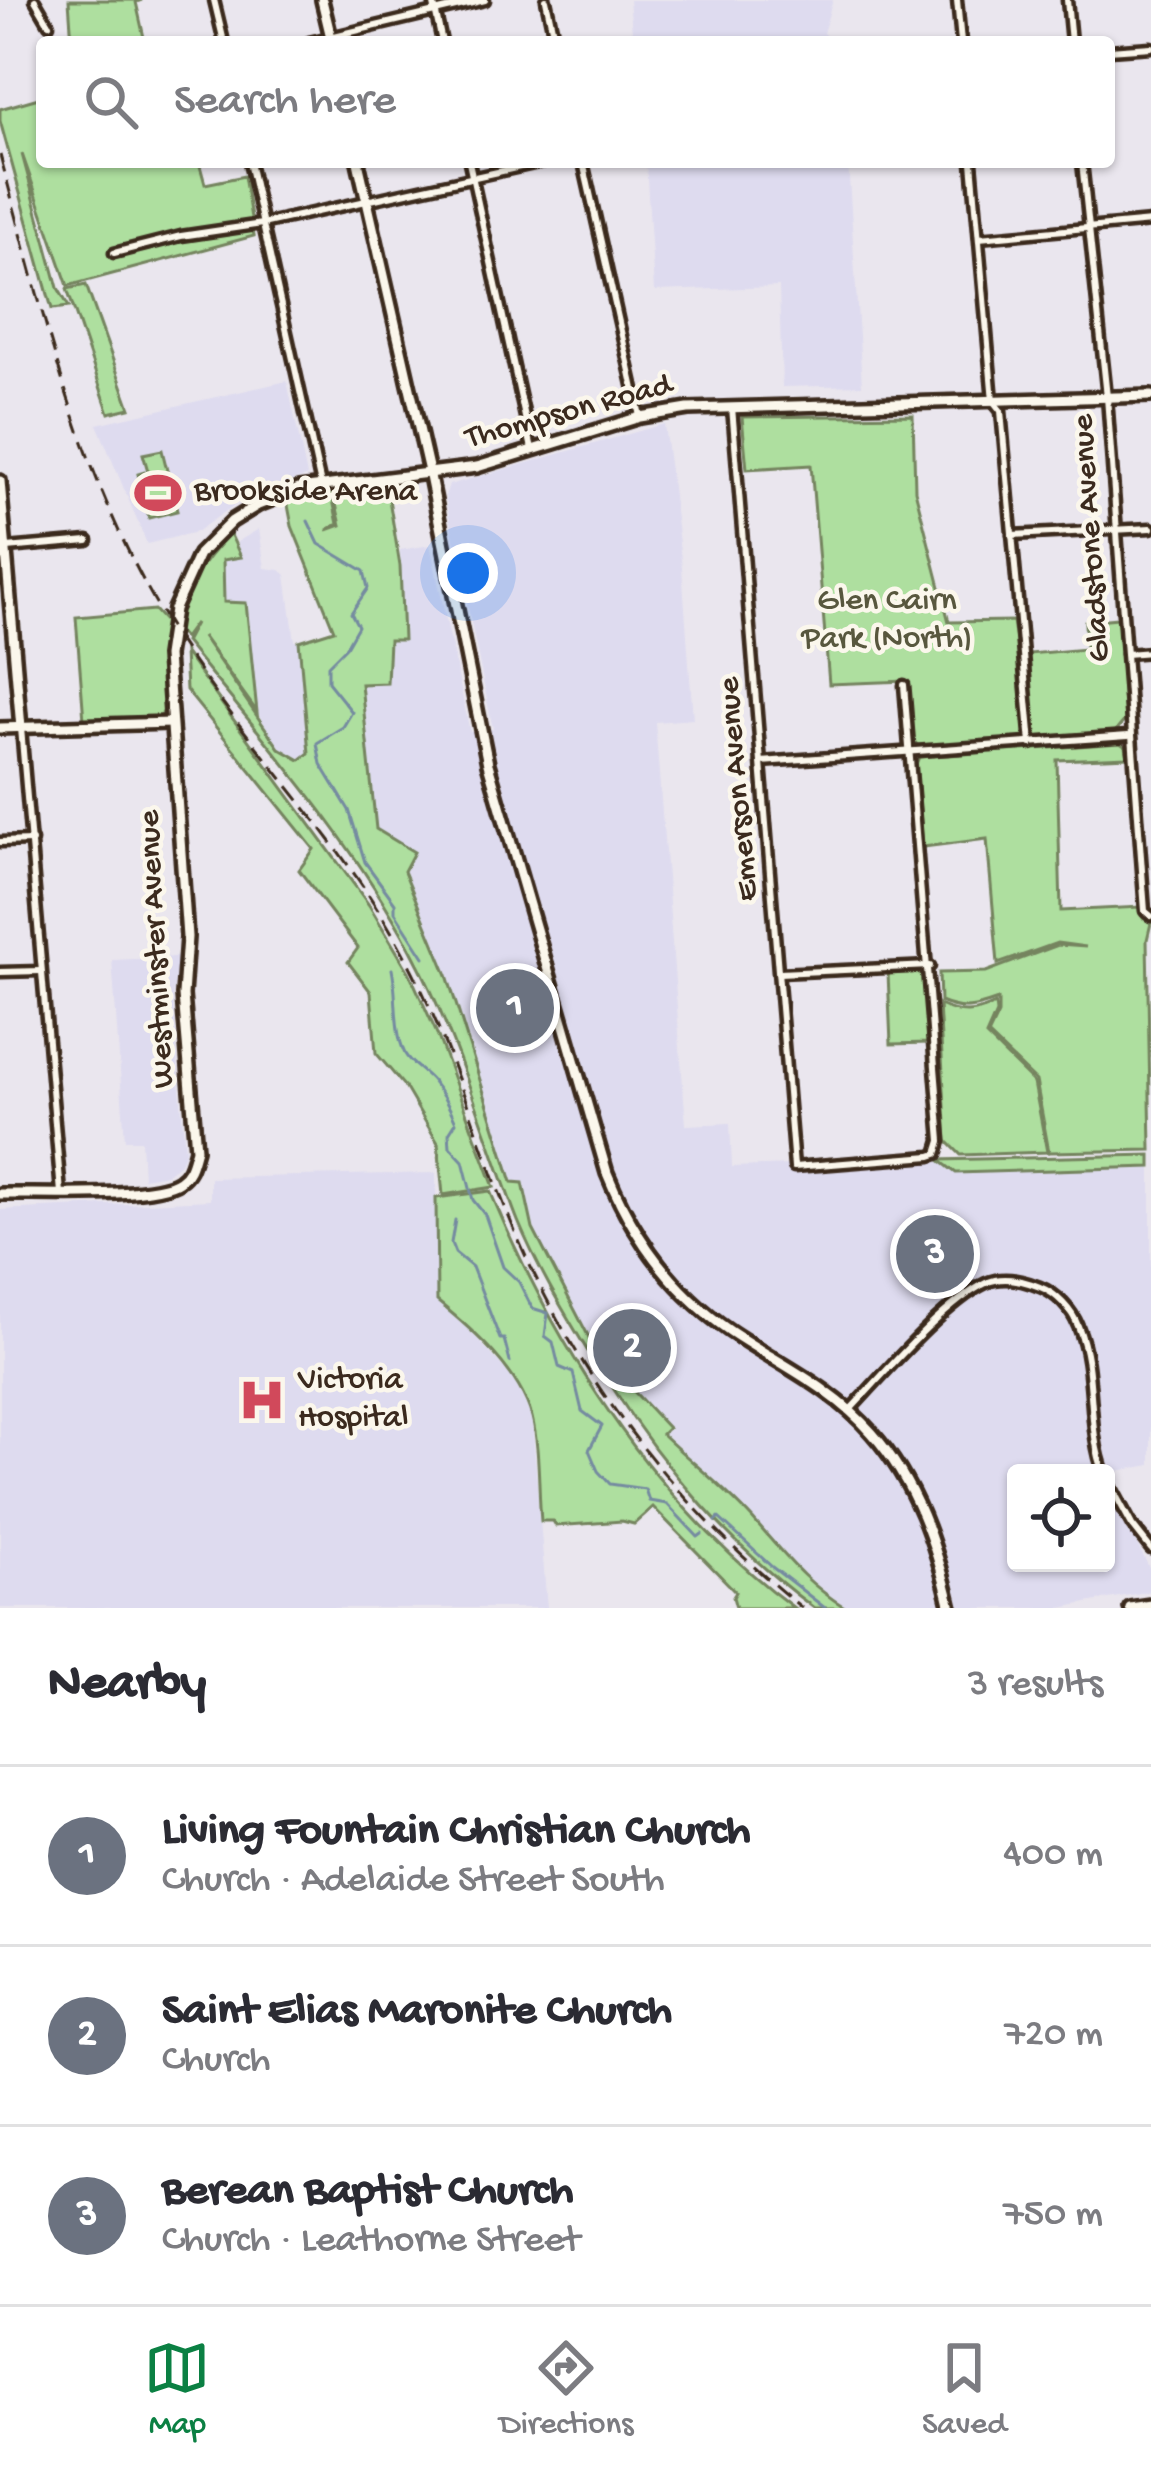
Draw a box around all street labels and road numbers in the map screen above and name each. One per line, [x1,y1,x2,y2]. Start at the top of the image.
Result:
street label: Thompson Road [460,367,679,459]
street label: Gladstone Avenue [1065,412,1121,663]
street label: Emerson Avenue [711,674,769,903]
street label: Westminster Avenue [132,808,184,1089]

